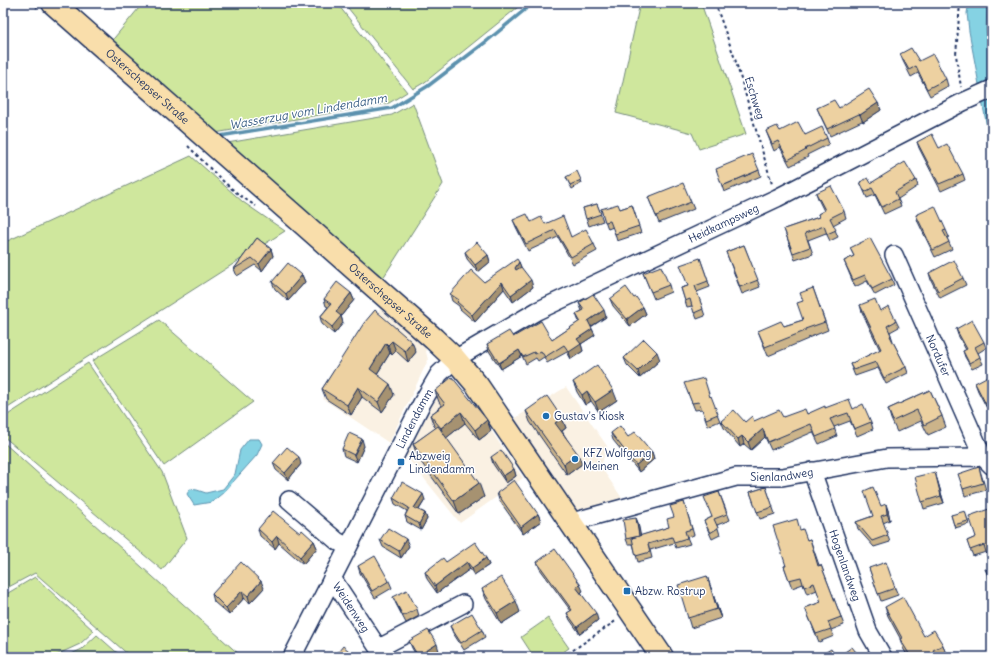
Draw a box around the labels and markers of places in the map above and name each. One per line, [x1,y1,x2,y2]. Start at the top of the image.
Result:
place label: Gustav's Kiosk [554,409,625,423]
marker: Gustav's Kiosk [541,411,551,421]
place label: KFZ Wolfgang Meinen [583,446,651,473]
place label: Abzweig Lindendamm [409,449,475,476]
marker: KFZ Wolfgang Meinen [570,454,580,464]
marker: Abzweig Lindendamm [396,457,406,467]
place label: Abzw. Rostrup [635,584,706,598]
marker: Abzw. Rostrup [622,586,632,596]

